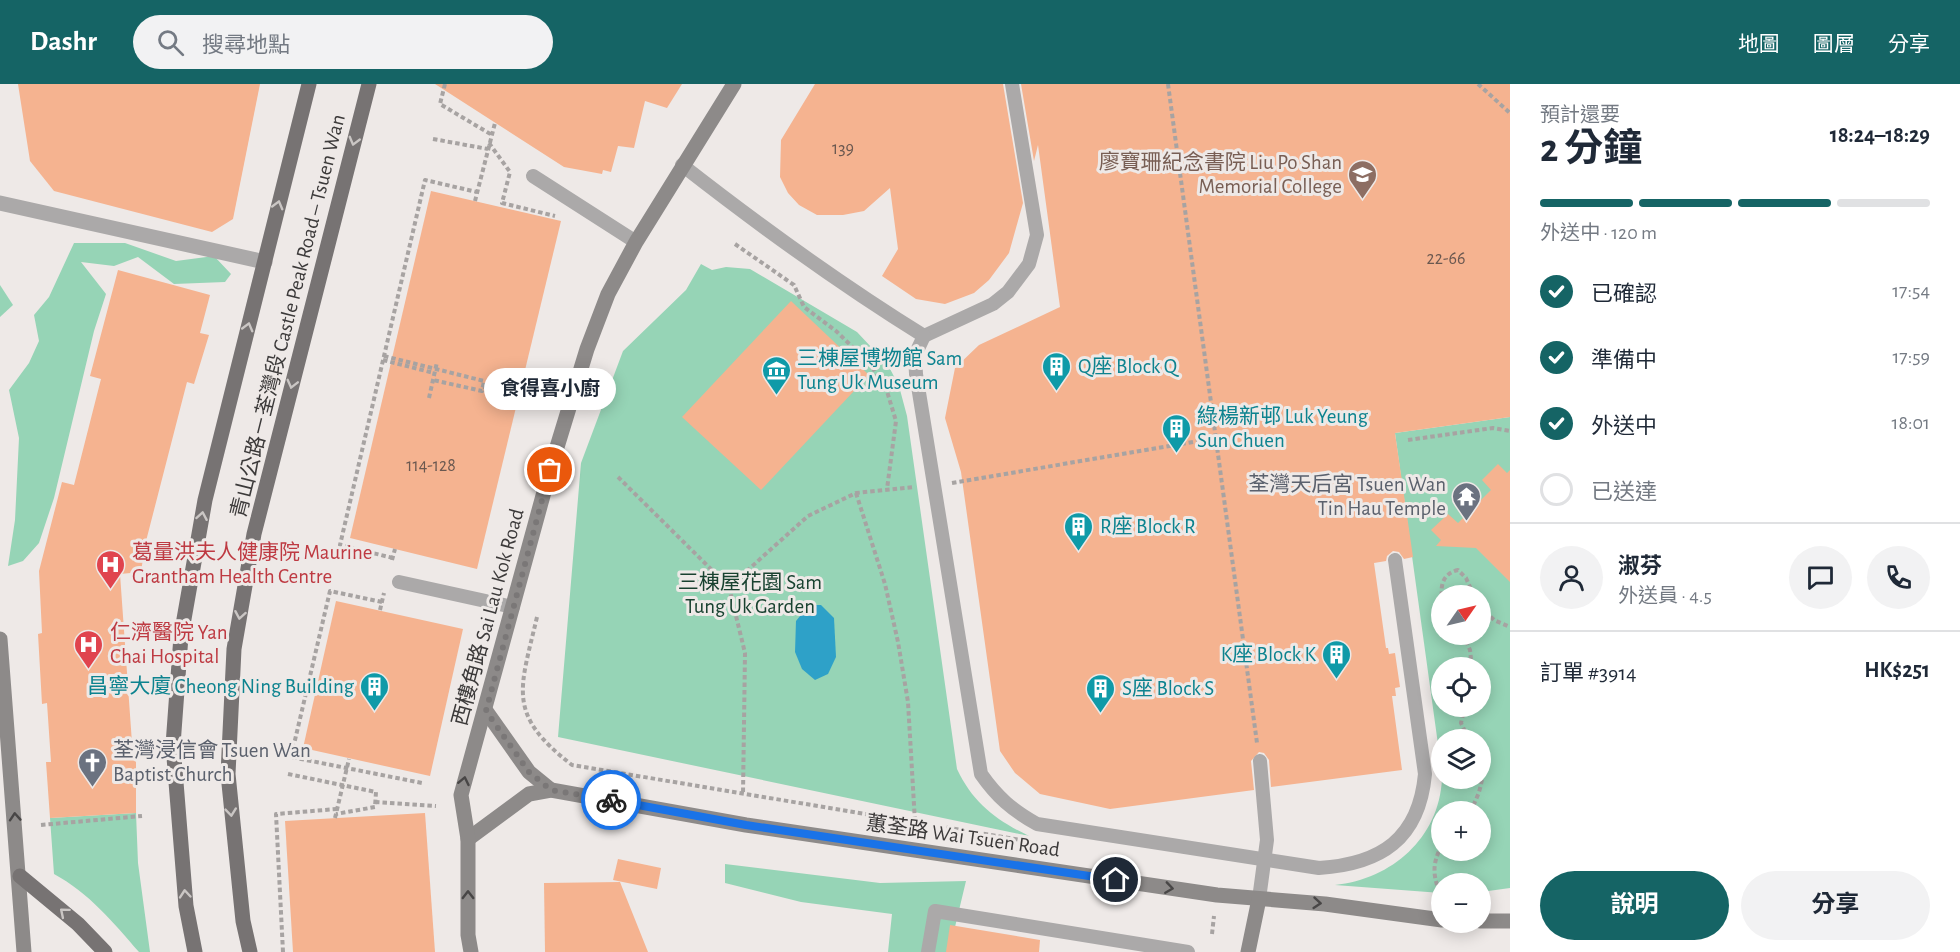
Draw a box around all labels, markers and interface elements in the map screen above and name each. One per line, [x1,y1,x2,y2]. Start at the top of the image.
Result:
search box [133,15,553,69]
icon: search [154,26,187,59]
text: Dashr [30,28,97,56]
text: 搜尋地點 [202,34,290,56]
text: 地圖 [1738,34,1780,55]
text: 圖層 [1813,34,1855,55]
text: 分享 [1888,34,1930,55]
text: 預計還要 [1540,105,1620,125]
street label: 青山公路－荃灣段 Castle Peak Road – Tsuen Wan [227,112,349,520]
text: 18:24–18:29 [1830,124,1930,146]
text: 2 分鐘 [1540,130,1642,169]
one-way arrow [349,135,362,145]
house number: 139 [832,140,854,158]
place label: 廖寶珊紀念書院 Liu Po Shan Memorial College [1099,150,1342,197]
school or university icon: 廖寶珊紀念書院 Liu Po Shan Memorial College [1347,158,1379,200]
one-way arrow [271,200,284,210]
text: 外送中 · 120 m [1540,223,1657,243]
house number: 22-66 [1427,250,1465,268]
icon: check [1540,275,1573,308]
text: 17:54 [1892,281,1930,301]
text: 已確認 [1591,283,1657,305]
one-way arrow [240,322,253,332]
icon: check [1540,341,1573,374]
place label: 三棟屋博物館 Sam Tung Uk Museum [797,346,962,393]
text: 17:59 [1892,347,1930,367]
text: 準備中 [1591,349,1657,371]
building icon: Q座 Block Q [1041,350,1073,392]
museum icon: 三棟屋博物館 Sam Tung Uk Museum [760,354,792,396]
place label: Q座 Block Q [1078,355,1180,377]
callout: 食得喜小廚 [484,368,616,410]
one-way arrow [287,378,299,388]
text: 食得喜小廚 [500,379,600,399]
place label: 綠楊新邨 Luk Yeung Sun Chuen [1197,405,1369,451]
icon: check [1540,407,1573,440]
building icon: 綠楊新邨 Luk Yeung Sun Chuen [1160,412,1192,454]
text: 18:01 [1892,413,1930,433]
text: 外送中 [1591,415,1657,437]
pin [524,444,575,495]
icon: bag [533,453,566,486]
house number: 114-128 [406,457,456,475]
place label: 荃灣天后宮 Tsuen Wan Tin Hau Temple [1248,473,1446,519]
temple icon: 荃灣天后宮 Tsuen Wan Tin Hau Temple [1451,480,1483,522]
text: 已送達 [1591,481,1657,503]
street label: 西樓角路 Sai Lau Kok Road [448,506,528,728]
building icon: R座 Block R [1063,510,1095,552]
one-way arrow [195,512,208,522]
place label: R座 Block R [1100,515,1196,537]
place label: 葛量洪夫人健康院 Maurine Grantham Health Centre [132,541,372,587]
button: person [1540,546,1603,609]
button: chat [1789,546,1852,609]
button: phone [1867,546,1930,609]
hospital icon: 葛量洪夫人健康院 Maurine Grantham Health Centre [95,548,127,590]
text: 淑芬 [1618,555,1662,577]
park label: 三棟屋花園 Sam Tung Uk Garden [678,571,822,617]
north arrow [1431,585,1491,645]
map controls [1431,585,1491,933]
text: 外送員 · 4.5 [1618,586,1712,606]
one-way arrow [234,609,247,619]
place label: 仁濟醫院 Yan Chai Hospital [110,621,228,667]
hospital icon: 仁濟醫院 Yan Chai Hospital [73,628,105,670]
building icon: K座 Block K [1321,638,1353,680]
place label: K座 Block K [1221,643,1317,665]
button: locate [1431,657,1491,717]
text: HK$251 [1864,659,1930,681]
text: 訂單 #3914 [1540,662,1637,684]
building icon: 昌寧大廈 Cheong Ning Building [359,670,391,712]
building icon: S座 Block S [1085,672,1117,714]
place label: 昌寧大廈 Cheong Ning Building [87,675,355,697]
place label: S座 Block S [1122,677,1214,699]
button: layers [1431,729,1491,789]
place label: 荃灣浸信會 Tsuen Wan Baptist Church [113,739,311,785]
church icon: 荃灣浸信會 Tsuen Wan Baptist Church [76,746,108,788]
courier [581,770,641,830]
one-way arrow [457,776,470,786]
icon: bike [595,784,628,817]
button: + [1431,801,1491,861]
one-way arrow [224,807,237,816]
street label: 蕙荃路 Wai Tsuen Road [865,812,1061,861]
one-way arrow [9,813,22,822]
pin [1090,854,1141,905]
icon: home [1099,863,1132,896]
button: 說明 [1540,871,1729,940]
button: 分享 [1741,871,1930,940]
button: − [1431,873,1491,933]
one-way arrow [1164,881,1174,893]
one-way arrow [179,890,192,899]
one-way arrow [462,891,474,900]
one-way arrow [1313,896,1322,909]
one-way arrow [60,909,71,920]

